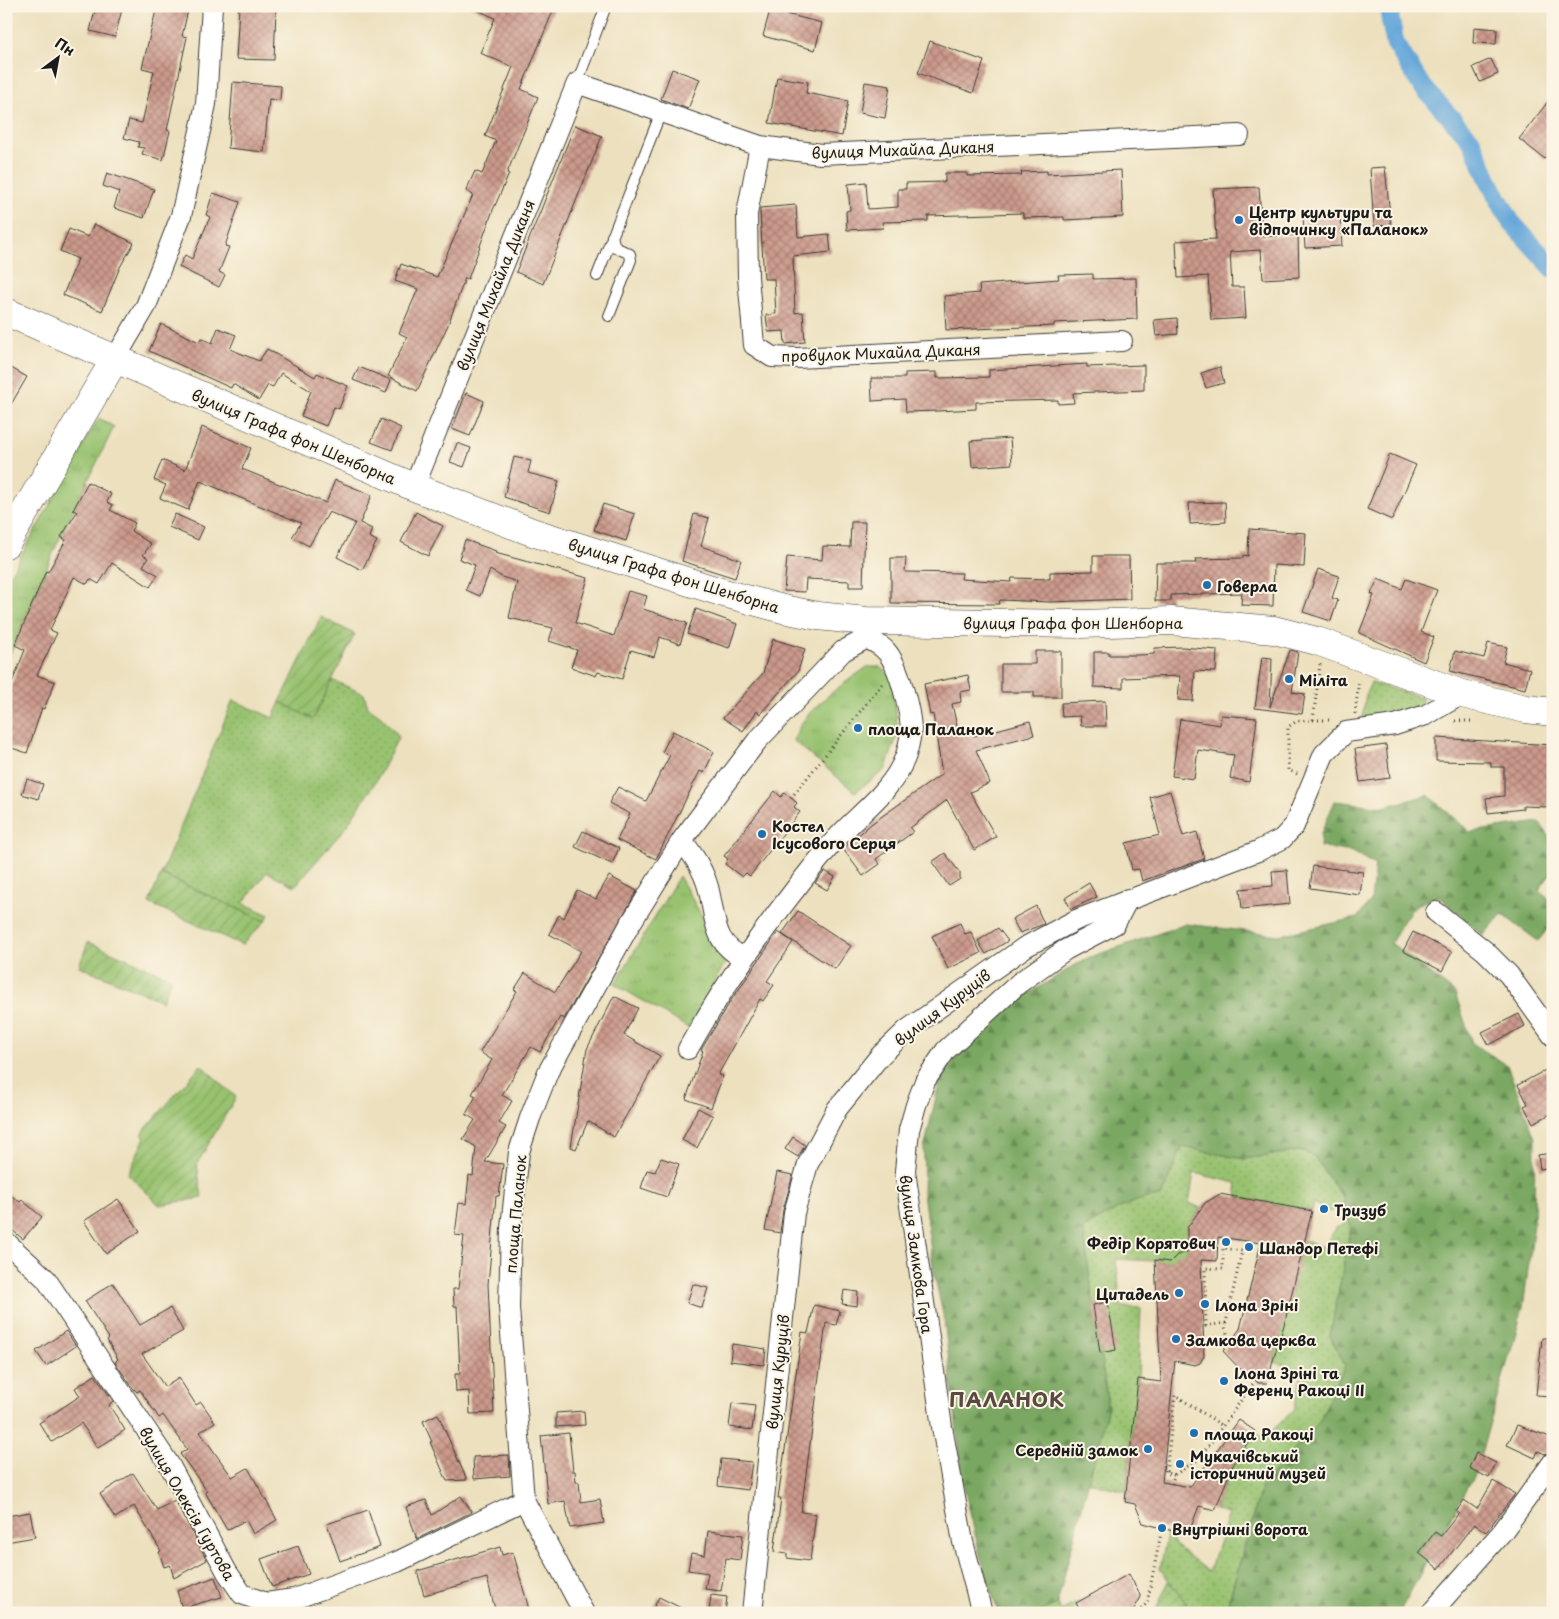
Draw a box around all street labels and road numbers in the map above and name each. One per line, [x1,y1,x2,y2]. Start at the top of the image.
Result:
street label: вулиця Михайла Диканя [811,134,995,164]
street label: вулиця Михайла Диканя [450,196,540,374]
street label: провулок Михайла Диканя [781,337,981,367]
street label: вулиця Графа фон Шенборна [188,382,400,490]
street label: вулиця Графа фон Шенборна [566,532,783,618]
street label: вулиця Графа фон Шенборна [963,611,1184,634]
street label: вулиця Куруців [889,963,995,1051]
street label: площа Паланок [498,1154,532,1274]
street label: вулиця Замкова Гора [894,1173,940,1336]
street label: вулиця Куруців [760,1313,795,1431]
street label: вулиця Олексія Гуртова [134,1422,242,1585]

